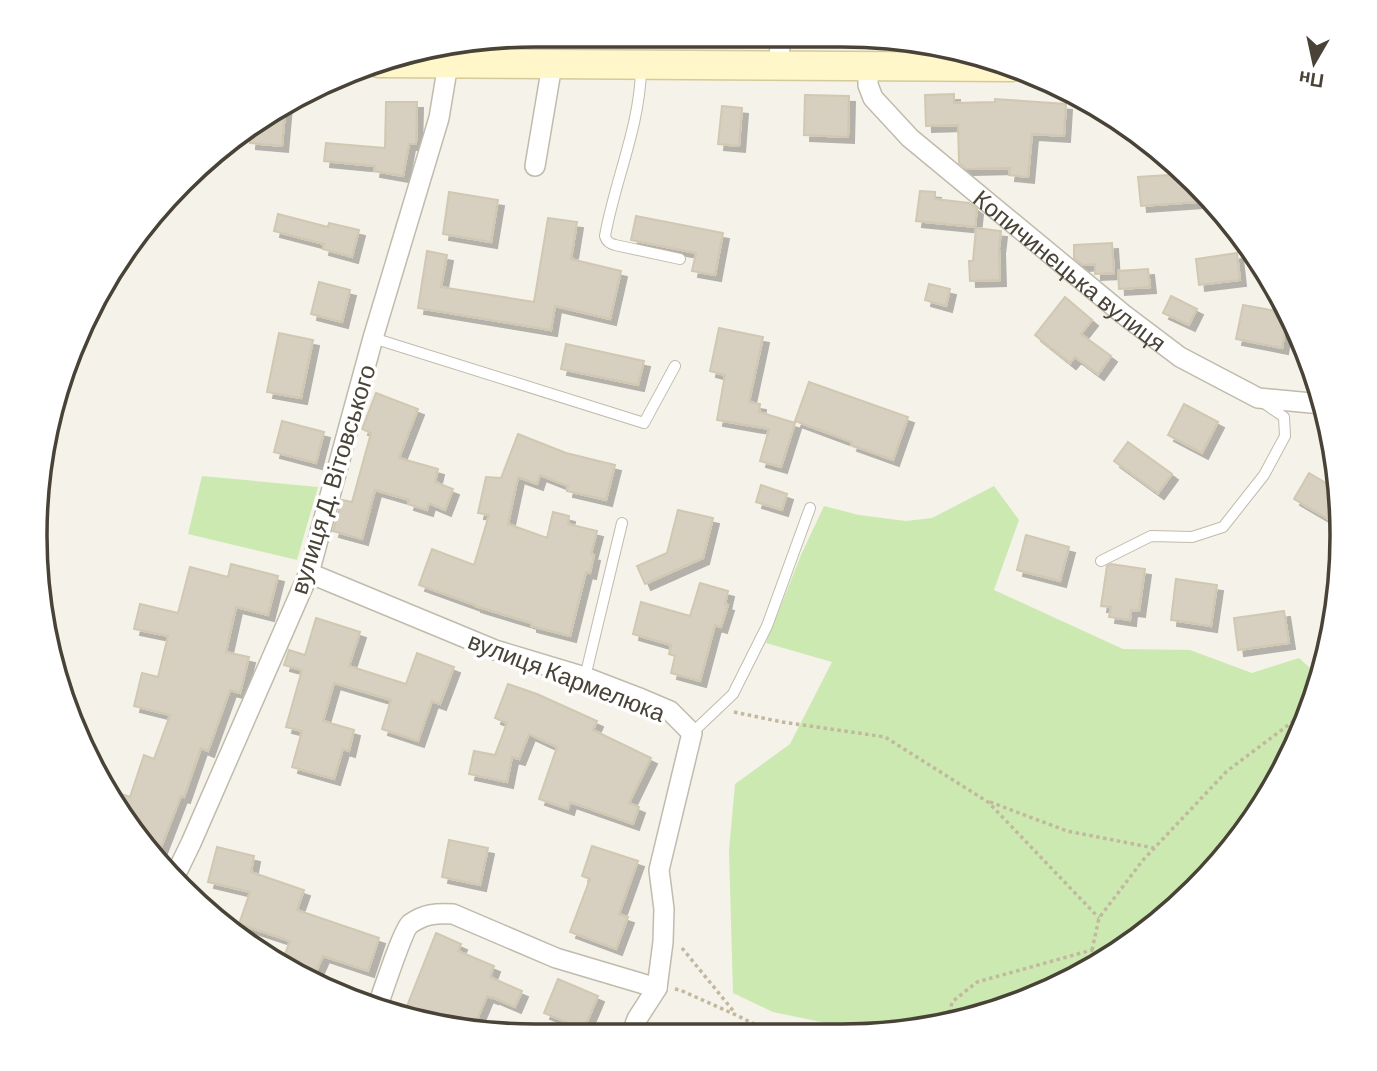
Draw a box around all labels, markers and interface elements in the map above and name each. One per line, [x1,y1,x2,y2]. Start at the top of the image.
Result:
north arrow [1279,28,1349,98]
text: Пн [1297,67,1325,94]
street label: Копичинецька вулиця [968,183,1173,356]
street label: вулиця Д. Вітовського [283,361,381,597]
street label: вулиця Кармелюка [464,625,670,727]

